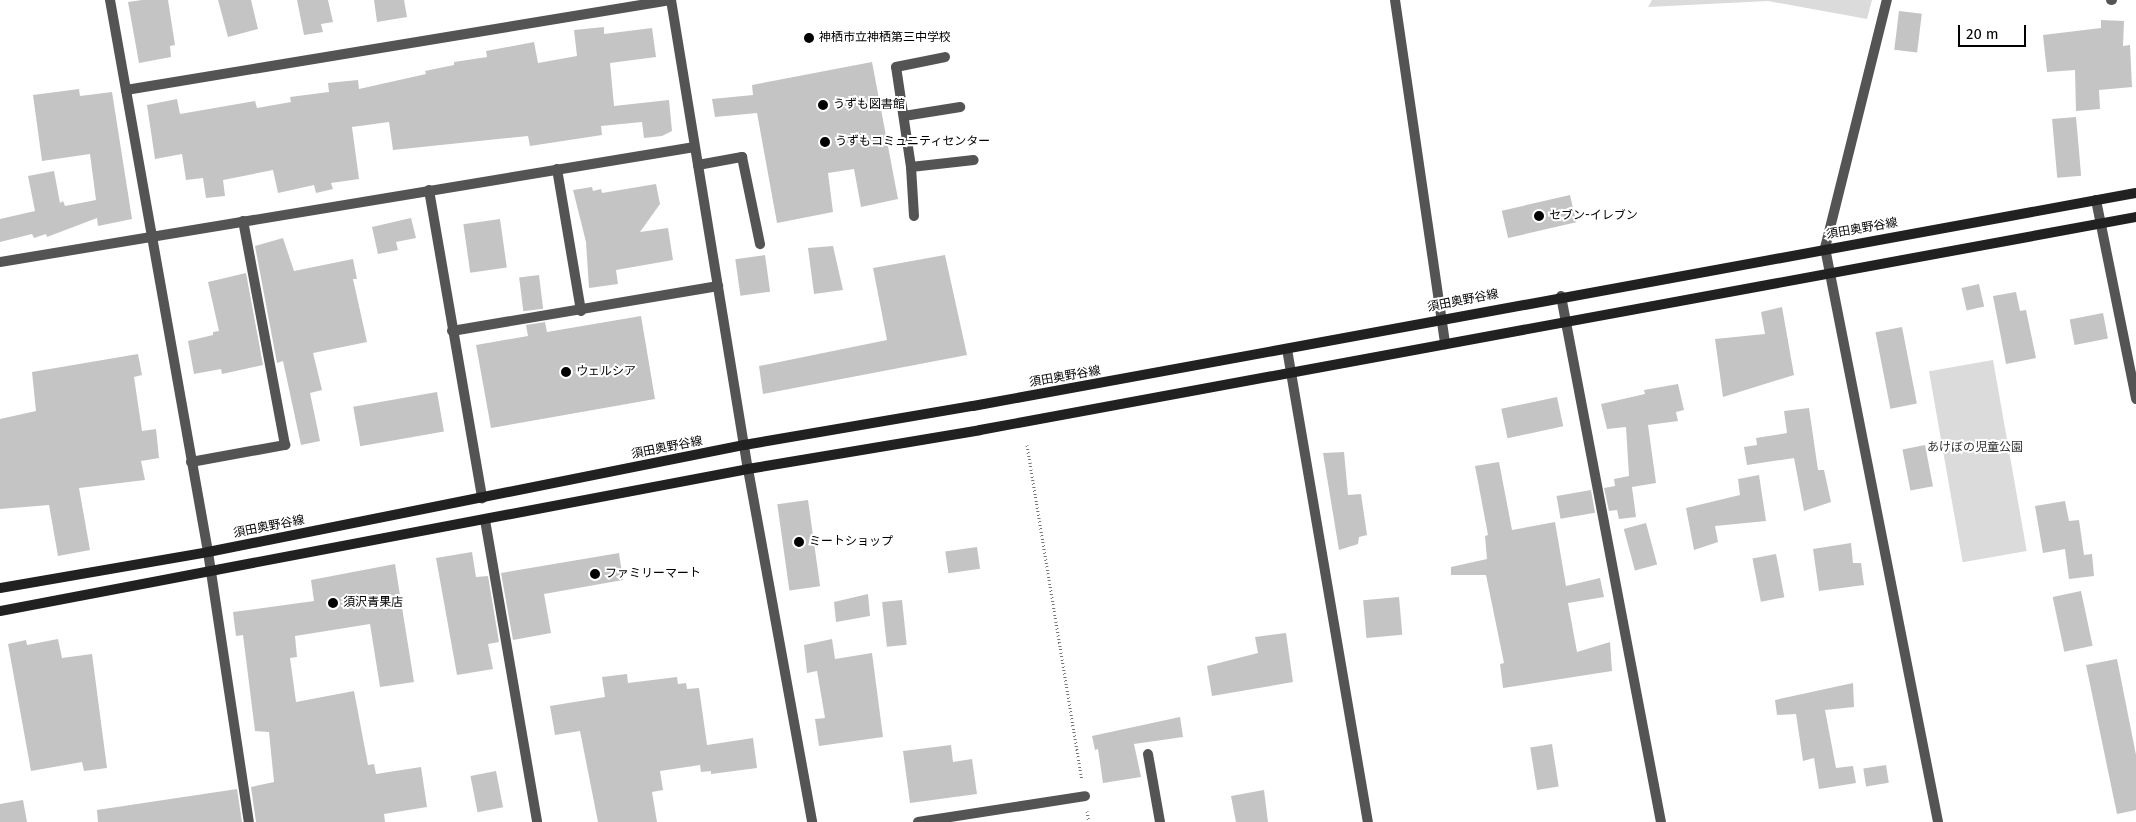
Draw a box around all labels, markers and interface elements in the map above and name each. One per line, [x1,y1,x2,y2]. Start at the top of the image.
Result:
scale bar [1961,15,2028,47]
text: 20 m [1966,25,1999,43]
place label: 神栖市立神栖第三中学校 [819,31,951,45]
marker: 神栖市立神栖第三中学校 [803,32,815,44]
place label: うずも図書館 [833,98,905,112]
marker: うずも図書館 [817,99,829,111]
place label: うずもコミュニティセンター [835,135,991,149]
marker: うずもコミュニティセンター [819,136,831,148]
place label: セブン-イレブン [1549,209,1638,223]
marker: セブン-イレブン [1533,210,1545,222]
street label: 須田奥野谷線 [1825,216,1899,242]
street label: 須田奥野谷線 [1426,287,1500,315]
street label: 須田奥野谷線 [1028,364,1102,390]
place label: ウェルシア [576,365,636,379]
marker: ウェルシア [560,366,572,378]
street label: 須田奥野谷線 [630,434,704,462]
park label: あけぼの児童公園 [1927,441,2023,455]
street label: 須田奥野谷線 [232,513,306,541]
place label: ミートショップ [809,535,893,549]
marker: ミートショップ [793,536,805,548]
place label: ファミリーマート [605,567,701,581]
marker: ファミリーマート [589,568,601,580]
place label: 須沢青果店 [343,596,403,610]
marker: 須沢青果店 [327,597,339,609]

